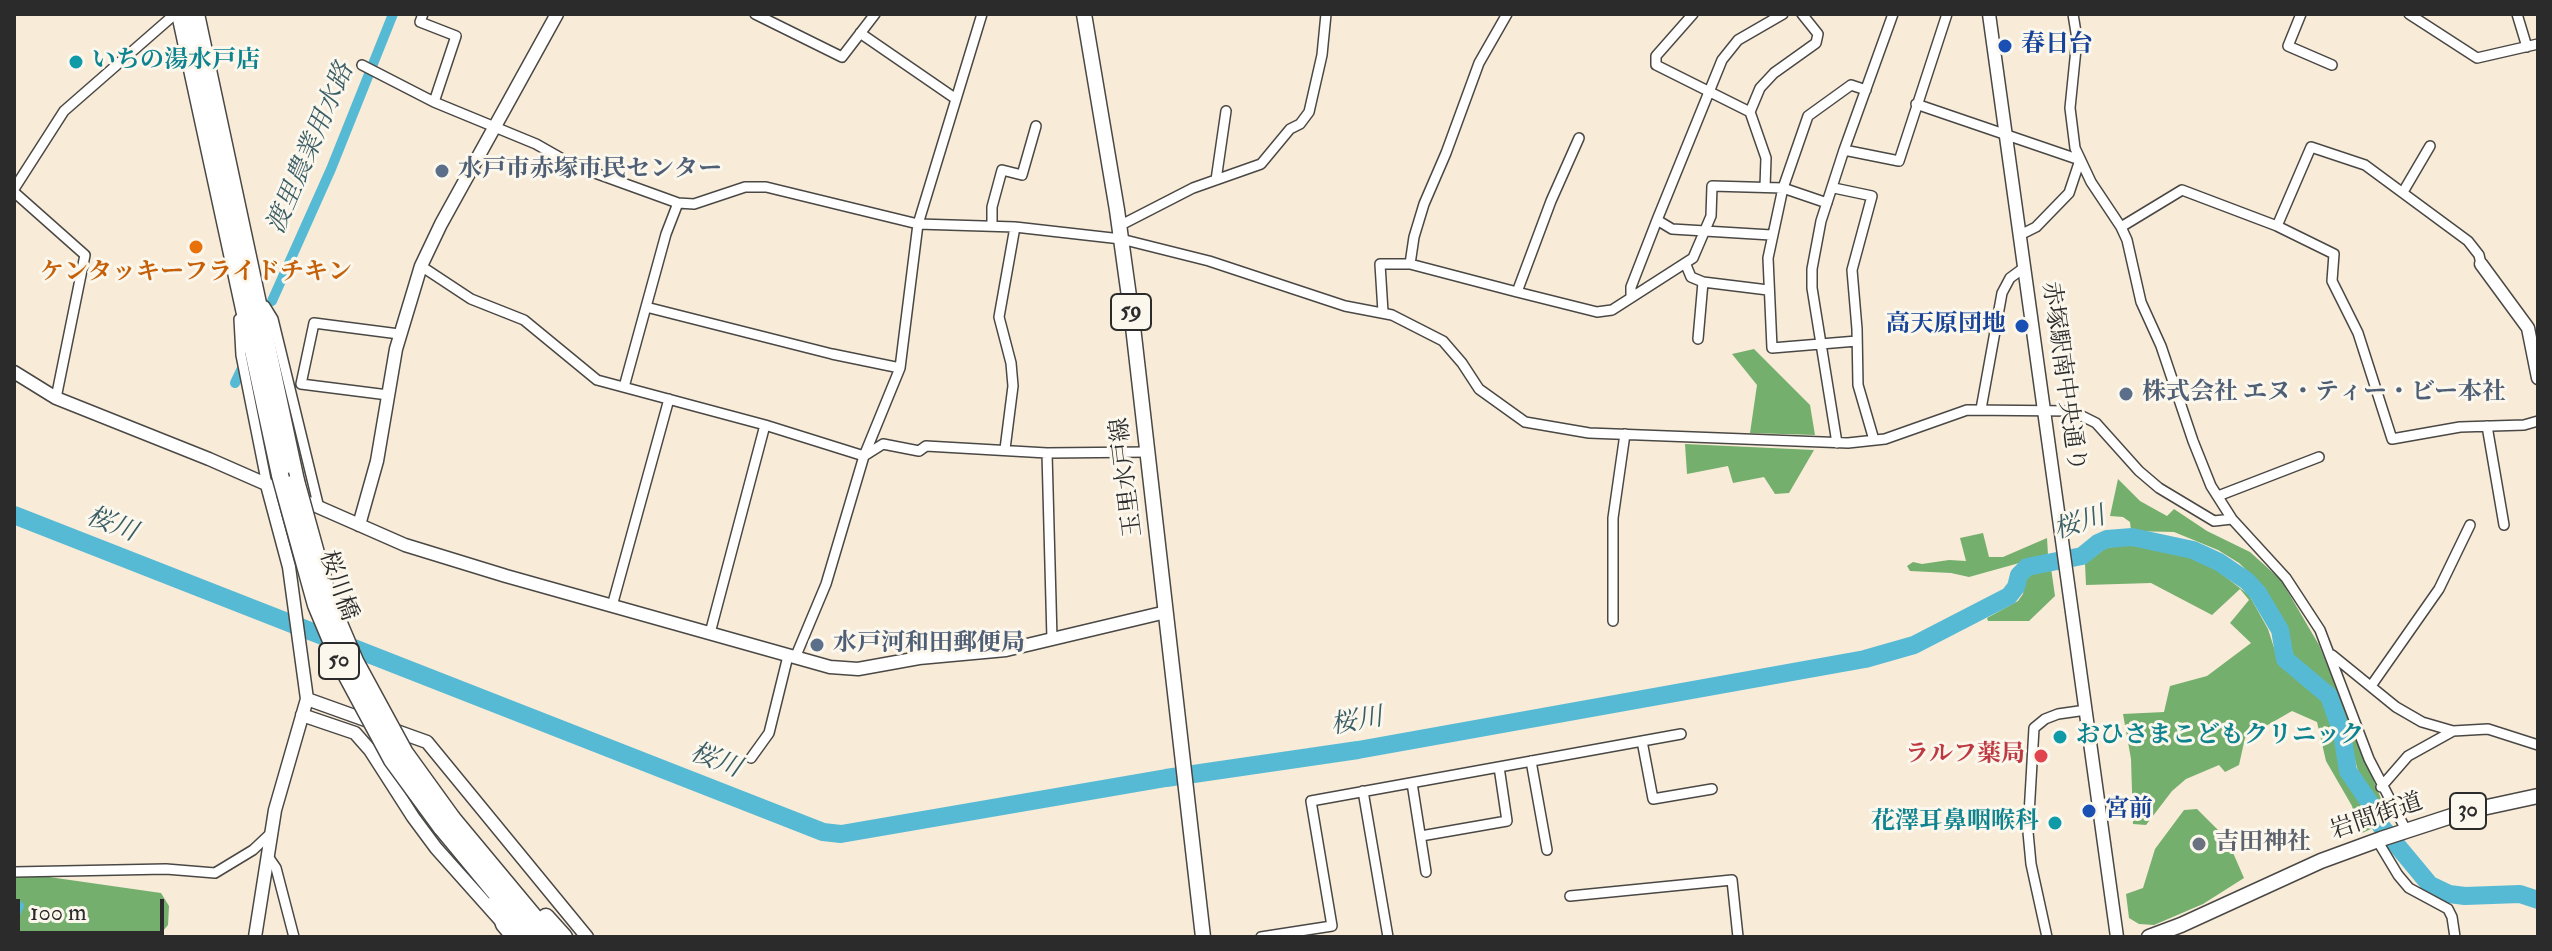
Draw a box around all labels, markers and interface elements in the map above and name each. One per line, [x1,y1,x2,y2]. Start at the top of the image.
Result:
place label: 春日台 [2021,32,2093,60]
marker: 春日台 [1996,37,2014,55]
place label: いちの湯水戸店 [92,48,260,76]
marker: いちの湯水戸店 [67,53,85,71]
water label: 渡里農業用水路 [262,59,362,239]
place label: 水戸市赤塚市民センター [458,157,722,185]
marker: 水戸市赤塚市民センター [433,162,451,180]
marker: ケンタッキーフライドチキン [187,238,205,256]
place label: ケンタッキーフライドチキン [40,260,352,288]
street label: 赤塚駅南中央通り [2034,280,2090,474]
road number: 59 [1111,294,1151,330]
place label: 高天原団地 [1886,312,2006,340]
marker: 高天原団地 [2013,317,2031,335]
place label: 株式会社 エヌ・ティー・ビー本社 [2142,380,2506,408]
marker: 株式会社 エヌ・ティー・ビー本社 [2117,385,2135,403]
street label: 玉里水戸線 [1106,416,1150,538]
water label: 桜川 [81,502,141,550]
water label: 桜川 [2050,502,2110,548]
street label: 桜川橋 [312,547,362,625]
place label: 水戸河和田郵便局 [833,631,1025,659]
marker: 水戸河和田郵便局 [808,636,826,654]
road number: 50 [319,643,359,679]
water label: 桜川 [1329,703,1385,743]
place label: おひさまこどもクリニック [2076,723,2364,751]
marker: おひさまこどもクリニック [2051,728,2069,746]
water label: 桜川 [685,738,745,786]
place label: ラルフ薬局 [1905,742,2025,770]
marker: ラルフ薬局 [2032,747,2050,765]
street label: 岩間街道 [2327,789,2427,847]
road number: 30 [2450,793,2486,829]
place label: 宮前 [2105,797,2153,825]
marker: 宮前 [2080,802,2098,820]
place label: 花澤耳鼻咽喉科 [1871,809,2039,837]
marker: 花澤耳鼻咽喉科 [2046,814,2064,832]
place label: 吉田神社 [2215,830,2311,858]
marker: 吉田神社 [2190,835,2208,853]
scale bar [20,883,168,933]
text: 100 m [30,897,87,928]

